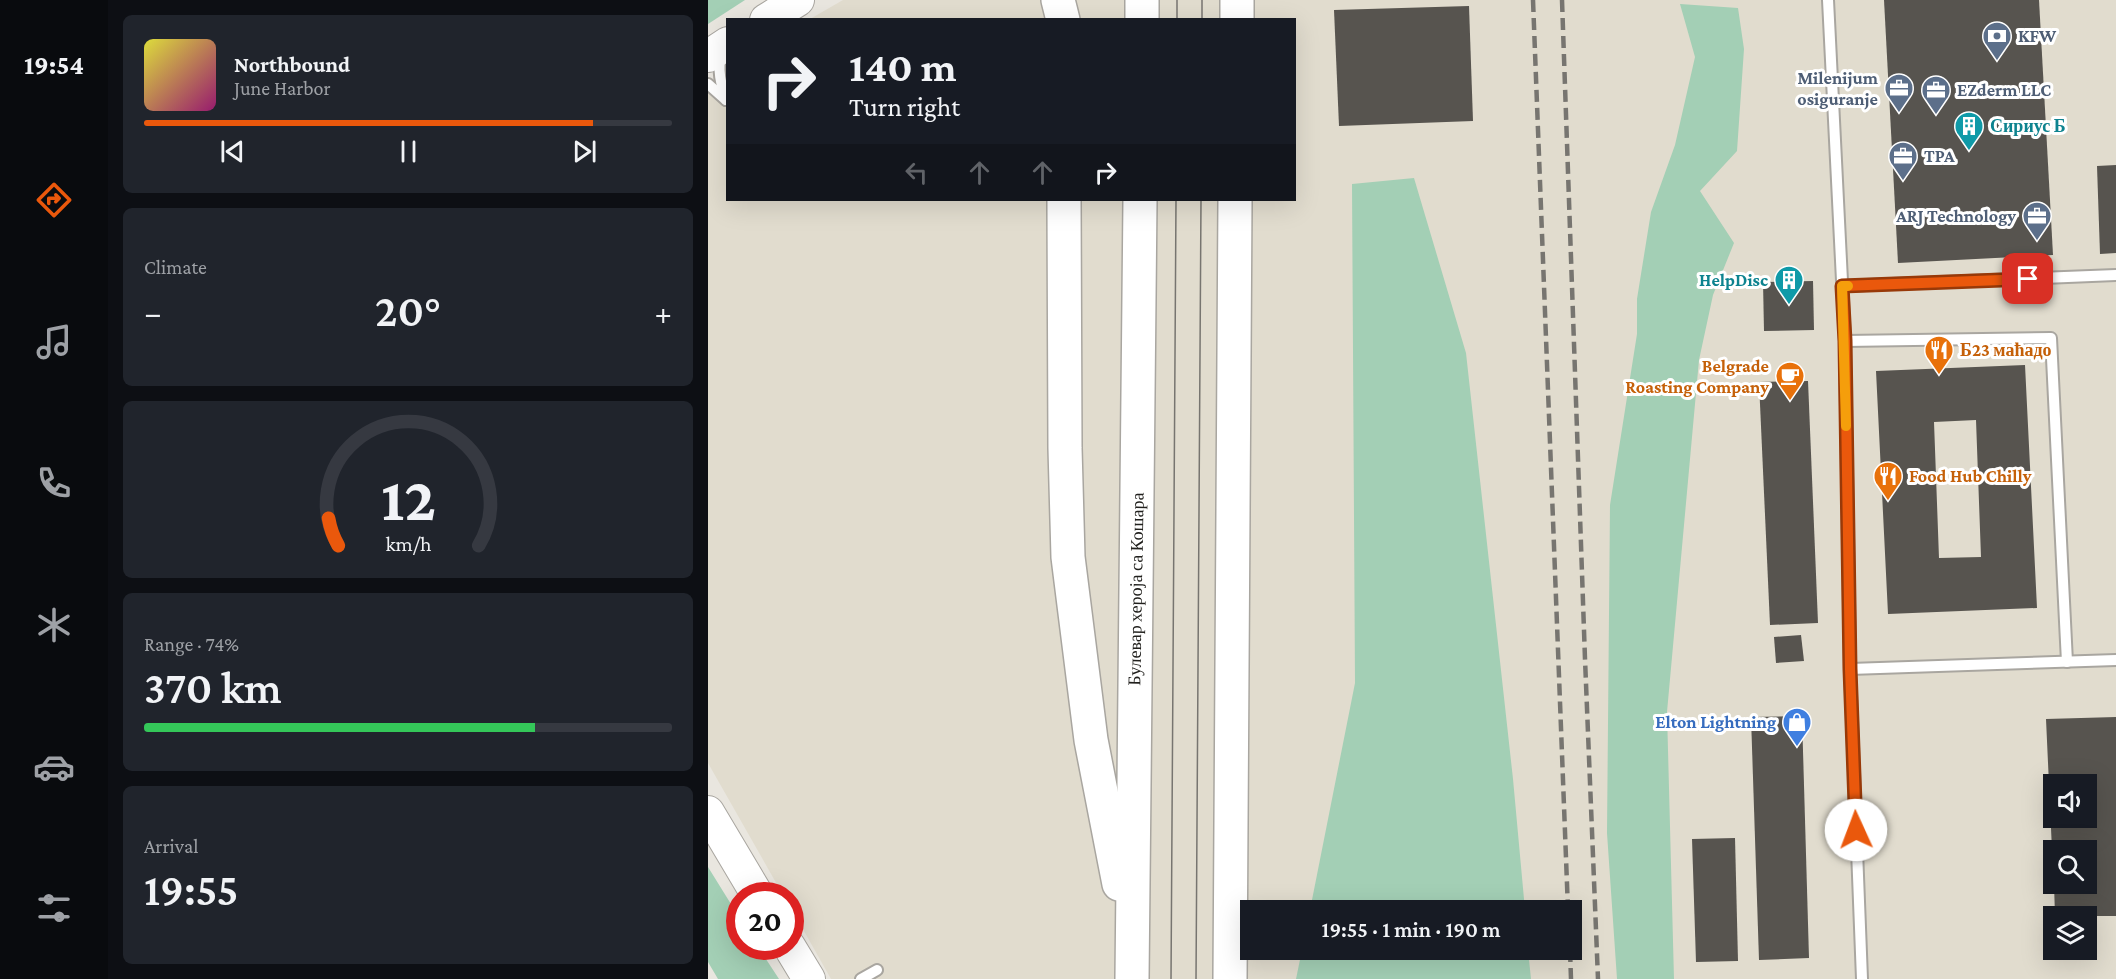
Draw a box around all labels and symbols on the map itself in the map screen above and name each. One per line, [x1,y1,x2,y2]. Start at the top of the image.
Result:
bank icon: KFW [1981,20,2013,62]
place label: KFW [2018,26,2057,46]
place label: Milenijum osiguranje [1797,68,1879,110]
office icon: Milenijum osiguranje [1883,72,1915,114]
office icon: EZderm LLC [1920,74,1952,116]
place label: EZderm LLC [1957,80,2051,100]
building icon: Сириус Б [1953,110,1985,152]
place label: Сириус Б [1990,116,2066,136]
office icon: TPA [1887,140,1919,182]
place label: TPA [1924,146,1955,166]
office icon: ARJ Technology [2021,200,2053,242]
place label: ARJ Technology [1895,206,2016,226]
pin [2002,253,2053,304]
building icon: HelpDisc [1773,264,1805,306]
place label: HelpDisc [1699,270,1768,290]
restaurant icon: Б23 маћадо [1923,334,1955,376]
place label: Б23 маћадо [1960,340,2052,360]
place label: Belgrade Roasting Company [1625,356,1769,397]
cafe icon: Belgrade Roasting Company [1774,360,1806,402]
restaurant icon: Food Hub Chilly [1872,460,1904,502]
place label: Food Hub Chilly [1909,466,2032,486]
street label: Булевар хероја са Кошара [1124,492,1148,686]
shop icon: Elton Lightning [1781,706,1813,748]
place label: Elton Lightning [1655,712,1776,732]
position arrow [1824,798,1888,862]
speed limit sign: 20 [726,882,804,960]

